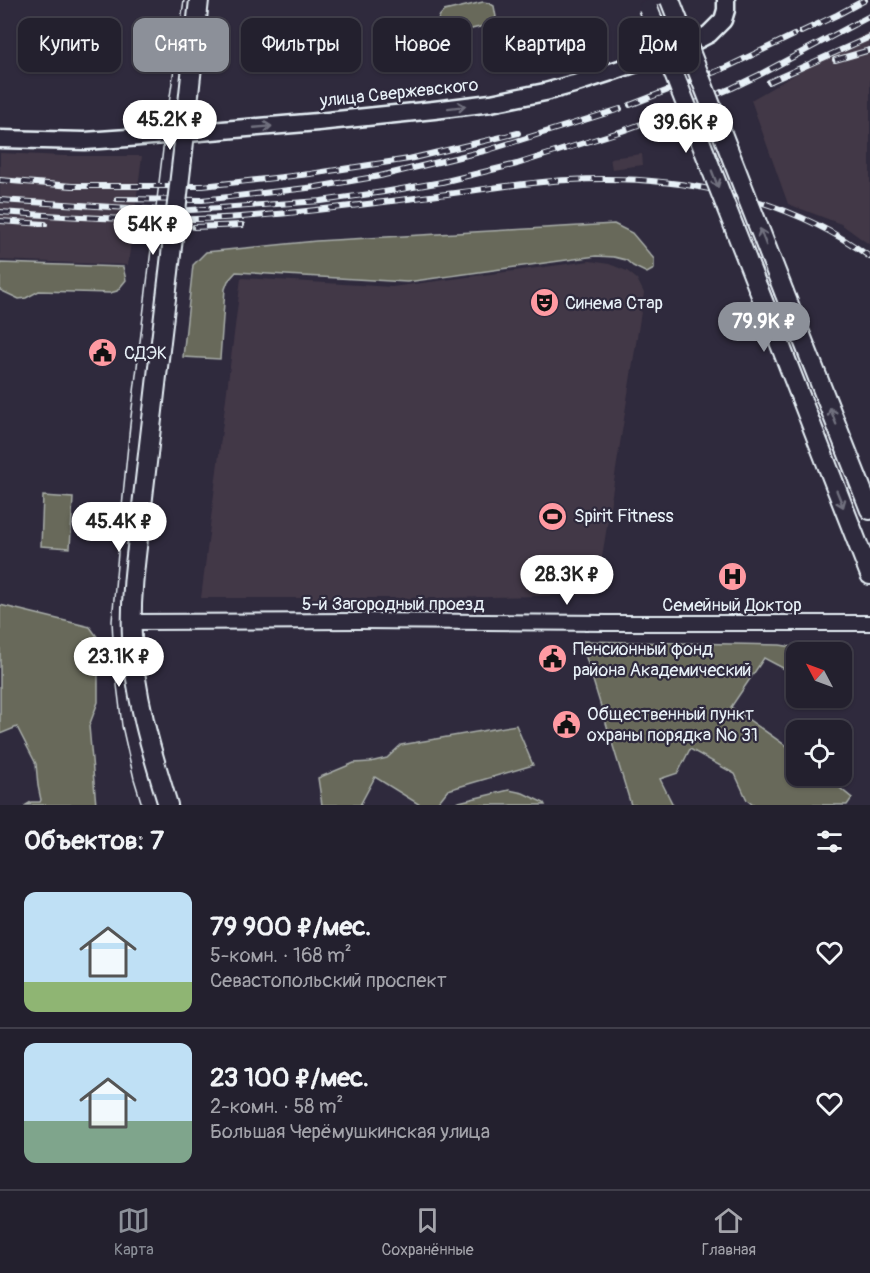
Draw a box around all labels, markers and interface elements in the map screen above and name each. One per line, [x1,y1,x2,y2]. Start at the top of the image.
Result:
chip: Купить [18,18,121,72]
chip: Снять [133,18,229,72]
chip: Фильтры [241,18,361,72]
chip: Новое [373,18,471,72]
chip: Квартира [483,18,607,72]
chip: Дом [619,18,699,72]
street label: улица Свержевского [318,73,480,113]
pin: 45.2K ₽ [115,100,225,151]
one-way arrow [447,102,466,113]
pin: 39.6K ₽ [631,103,741,154]
text: 45.2K ₽ [137,107,203,132]
text: 39.6K ₽ [653,110,719,135]
one-way arrow [252,121,272,132]
one-way arrow [710,170,721,188]
pin: 54K ₽ [111,205,195,256]
text: 54K ₽ [128,212,178,237]
one-way arrow [757,229,768,247]
theatre icon: Синема Стар [528,287,560,319]
place label: Синема Стар [565,292,663,315]
pin: 79.9K ₽ [709,302,819,353]
text: 79.9K ₽ [732,309,796,334]
public building icon: СДЭК [87,337,119,369]
place label: СДЭК [124,342,167,365]
one-way arrow [827,407,838,426]
one-way arrow [835,489,846,507]
sports icon: Spirit Fitness [537,500,569,532]
pin: 45.4K ₽ [64,502,174,553]
place label: Spirit Fitness [574,505,673,528]
text: 45.4K ₽ [86,509,152,534]
pin: 28.3K ₽ [512,555,622,606]
hospital icon: Семейный Доктор [716,560,748,592]
text: 28.3K ₽ [534,562,600,587]
street label: 5-й Загородный проезд [302,593,485,616]
place label: Семейный Доктор [662,594,802,617]
pin: 23.1K ₽ [64,637,174,688]
place label: Пенсионный фонд района Академический [573,638,751,682]
north arrow [786,642,852,708]
map controls [786,642,852,786]
public building icon: Пенсионный фонд района Академический [536,643,568,675]
text: 23.1K ₽ [88,644,150,669]
place label: Общественный пункт охраны порядка № 31 [587,703,758,747]
public building icon: Общественный пункт охраны порядка № 31 [550,708,582,740]
button: locate [786,720,852,786]
text: Объектов: 7 [24,825,164,857]
icon: filters [813,825,846,858]
text: 79 900 ₽/мес. [210,911,371,943]
icon: home [72,916,144,988]
icon: heart [813,936,846,969]
text: 5-комн. · 168 m² [210,943,352,968]
text: Севастопольский проспект [210,968,447,993]
text: 23 100 ₽/мес. [210,1062,369,1094]
icon: home [72,1067,144,1139]
icon: heart [813,1087,846,1120]
text: 2-комн. · 58 m² [210,1094,343,1119]
text: Большая Черёмушкинская улица [210,1119,490,1144]
tab: Карта [114,1204,154,1260]
tab: Сохранённые [382,1204,474,1260]
tab: Главная [702,1204,756,1260]

